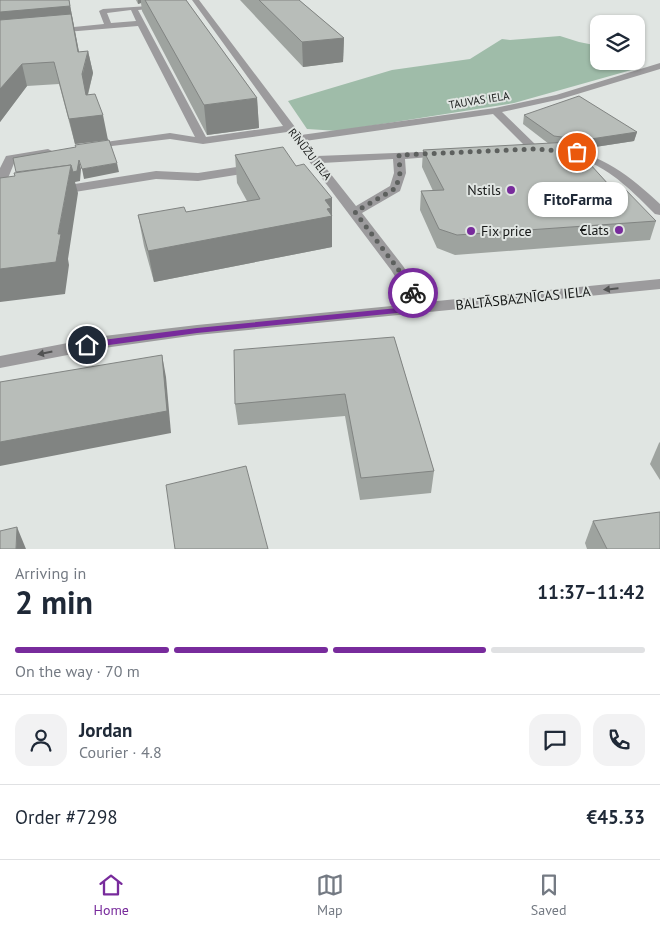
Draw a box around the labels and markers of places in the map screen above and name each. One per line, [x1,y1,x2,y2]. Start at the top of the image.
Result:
pin [556,131,598,173]
place label: Nstils [467,181,501,199]
callout: FitoFarma [527,182,627,217]
marker: Nstils [505,184,517,196]
place label: €lats [580,221,609,239]
place label: Fix price [481,222,532,240]
marker: €lats [613,224,625,236]
marker: Fix price [465,225,477,237]
pin [66,324,108,366]

